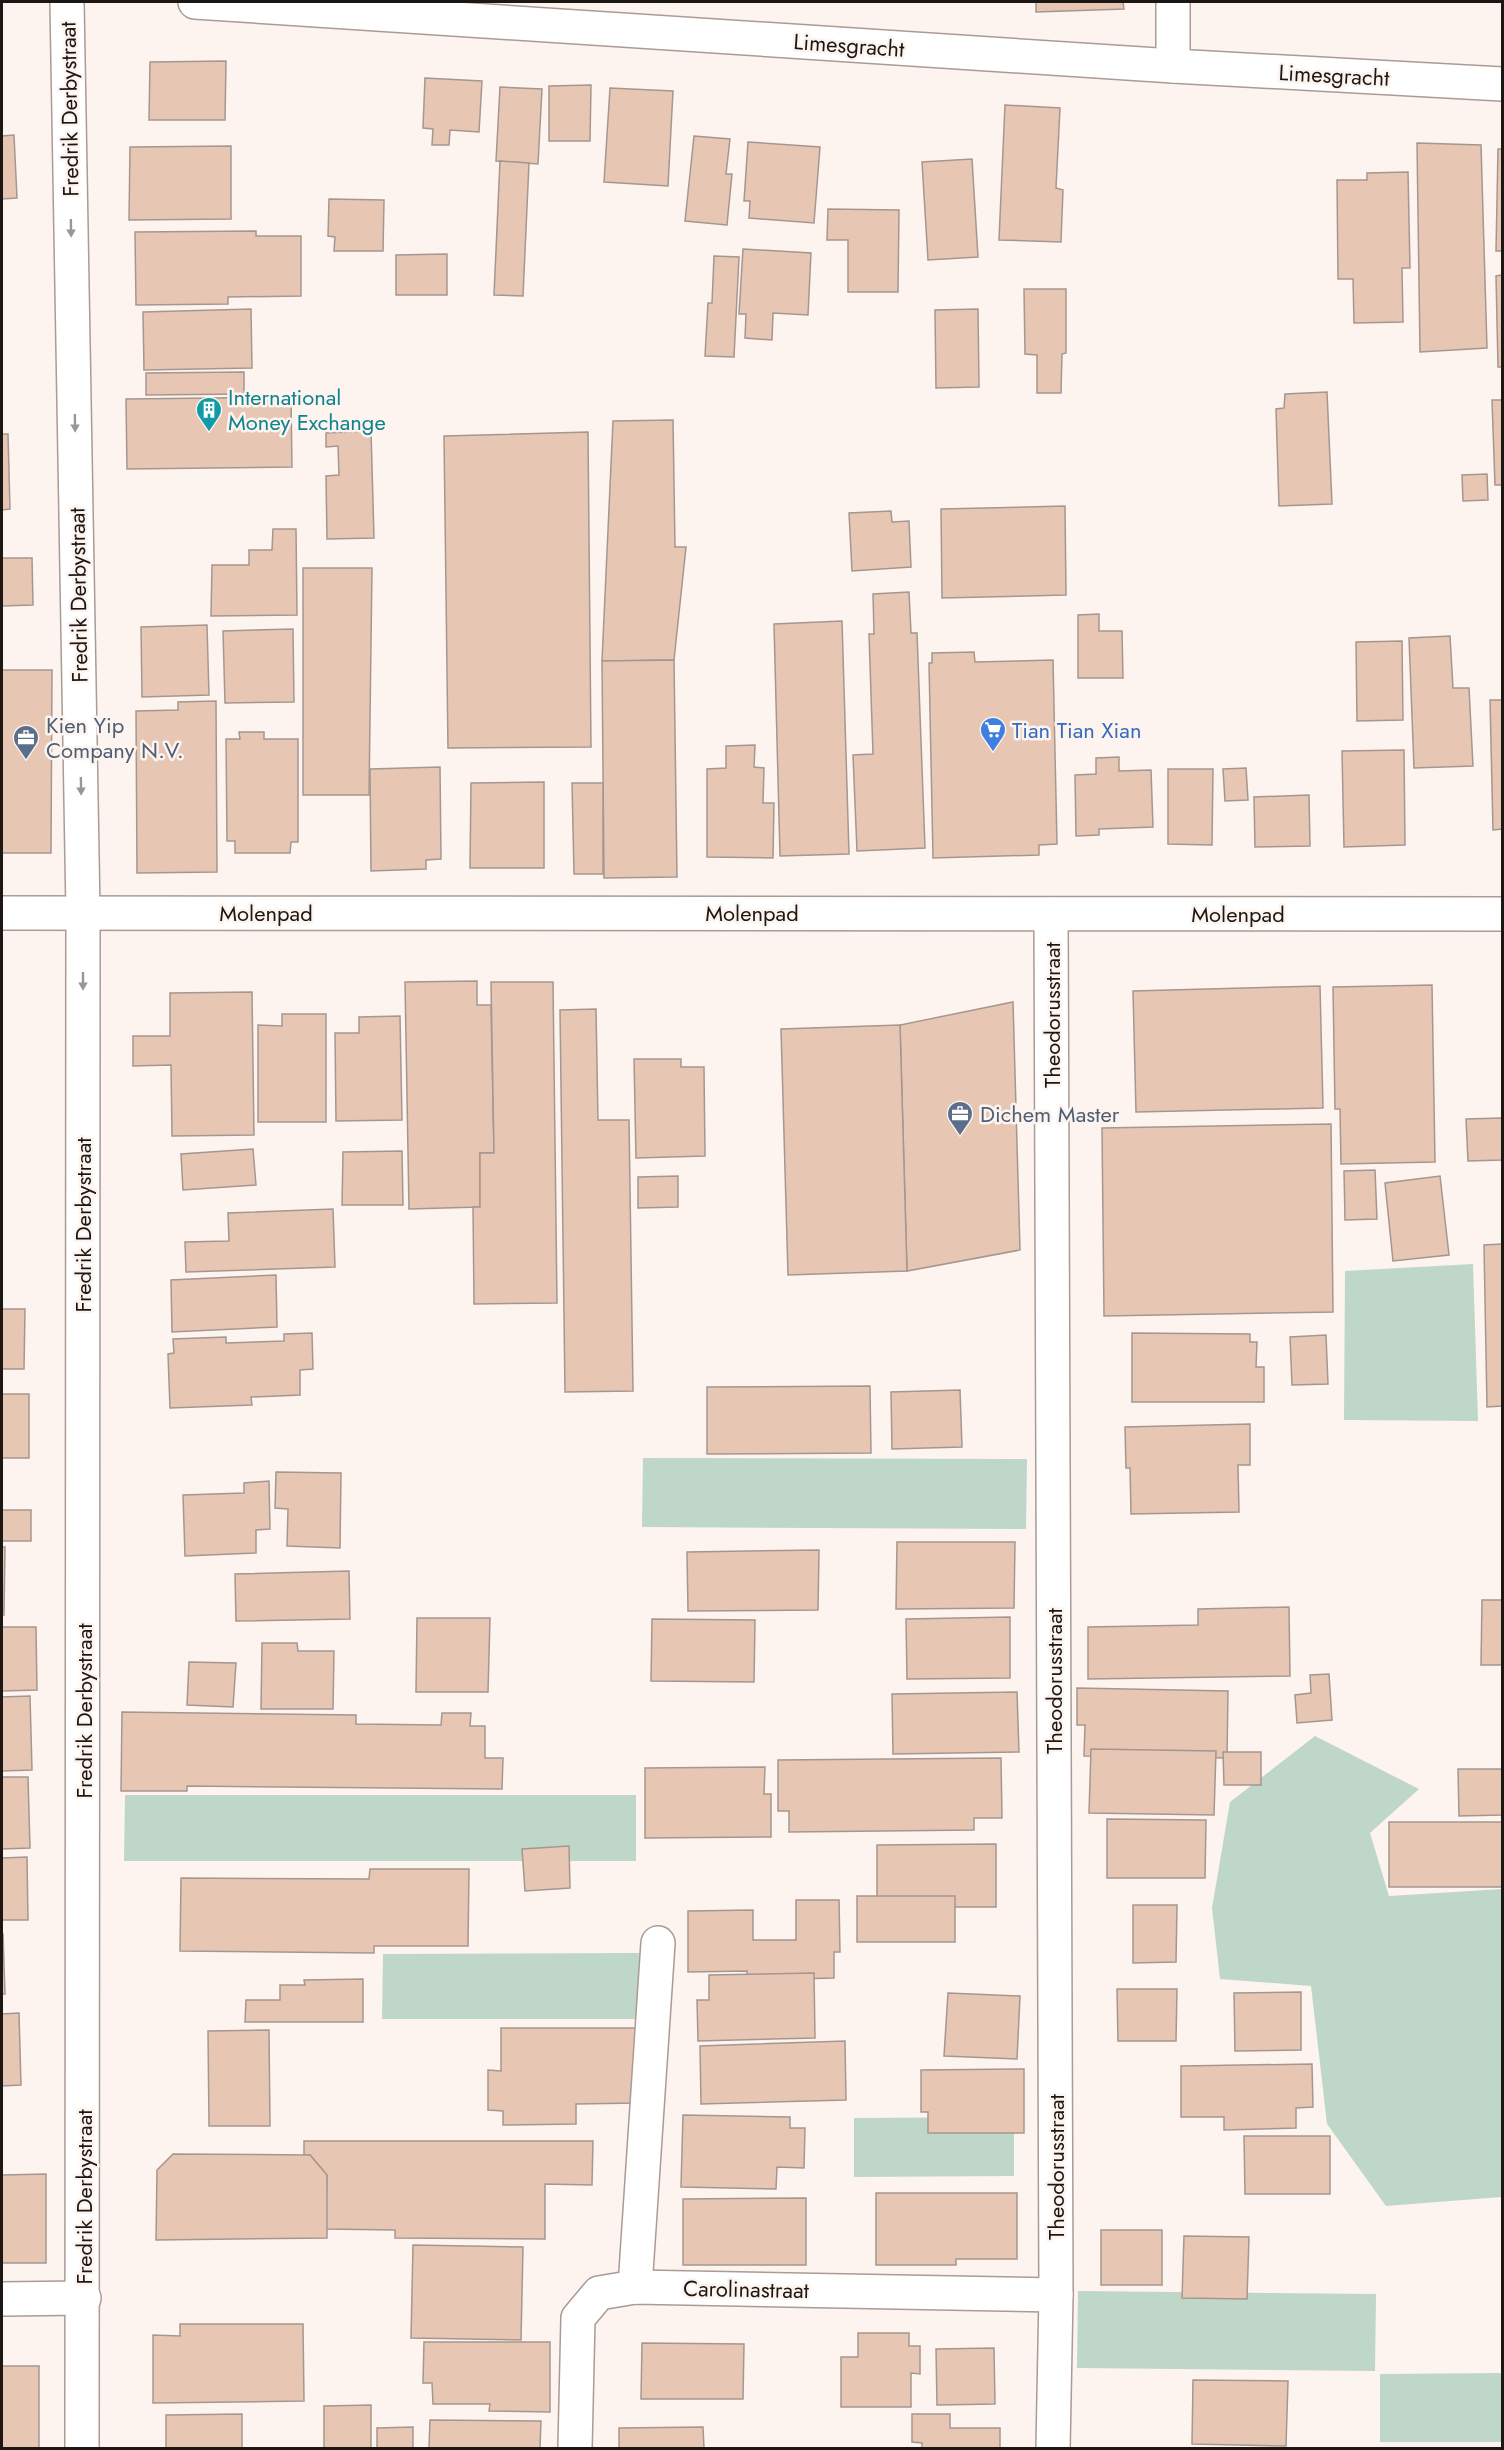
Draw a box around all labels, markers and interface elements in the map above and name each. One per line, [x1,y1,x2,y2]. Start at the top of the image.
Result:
street label: Fredrik Derbystraat [51,20,87,197]
street label: Limesgracht [793,25,906,65]
street label: Limesgracht [1278,56,1391,94]
one-way arrow [66,218,76,237]
place label: International Money Exchange [228,381,386,438]
building icon: International Money Exchange [194,395,224,433]
one-way arrow [70,413,80,432]
street label: Fredrik Derbystraat [60,506,96,683]
place label: Kien Yip Company N.V. [46,709,184,766]
place label: Tian Tian Xian [1012,714,1141,746]
supermarket icon: Tian Tian Xian [978,715,1008,753]
office icon: Kien Yip Company N.V. [11,723,41,761]
one-way arrow [76,776,86,795]
street label: Molenpad [219,897,313,929]
street label: Molenpad [705,897,799,929]
street label: Molenpad [1191,898,1285,930]
street label: Theodorusstraat [1036,941,1068,1088]
one-way arrow [78,971,88,990]
place label: Dichem Master [980,1098,1120,1130]
office icon: Dichem Master [945,1099,975,1137]
street label: Fredrik Derbystraat [67,1137,99,1313]
street label: Theodorusstraat [1038,1607,1070,1754]
street label: Fredrik Derbystraat [68,1623,100,1799]
street label: Theodorusstraat [1040,2093,1072,2240]
street label: Fredrik Derbystraat [68,2109,100,2285]
street label: Carolinastraat [683,2272,810,2306]

